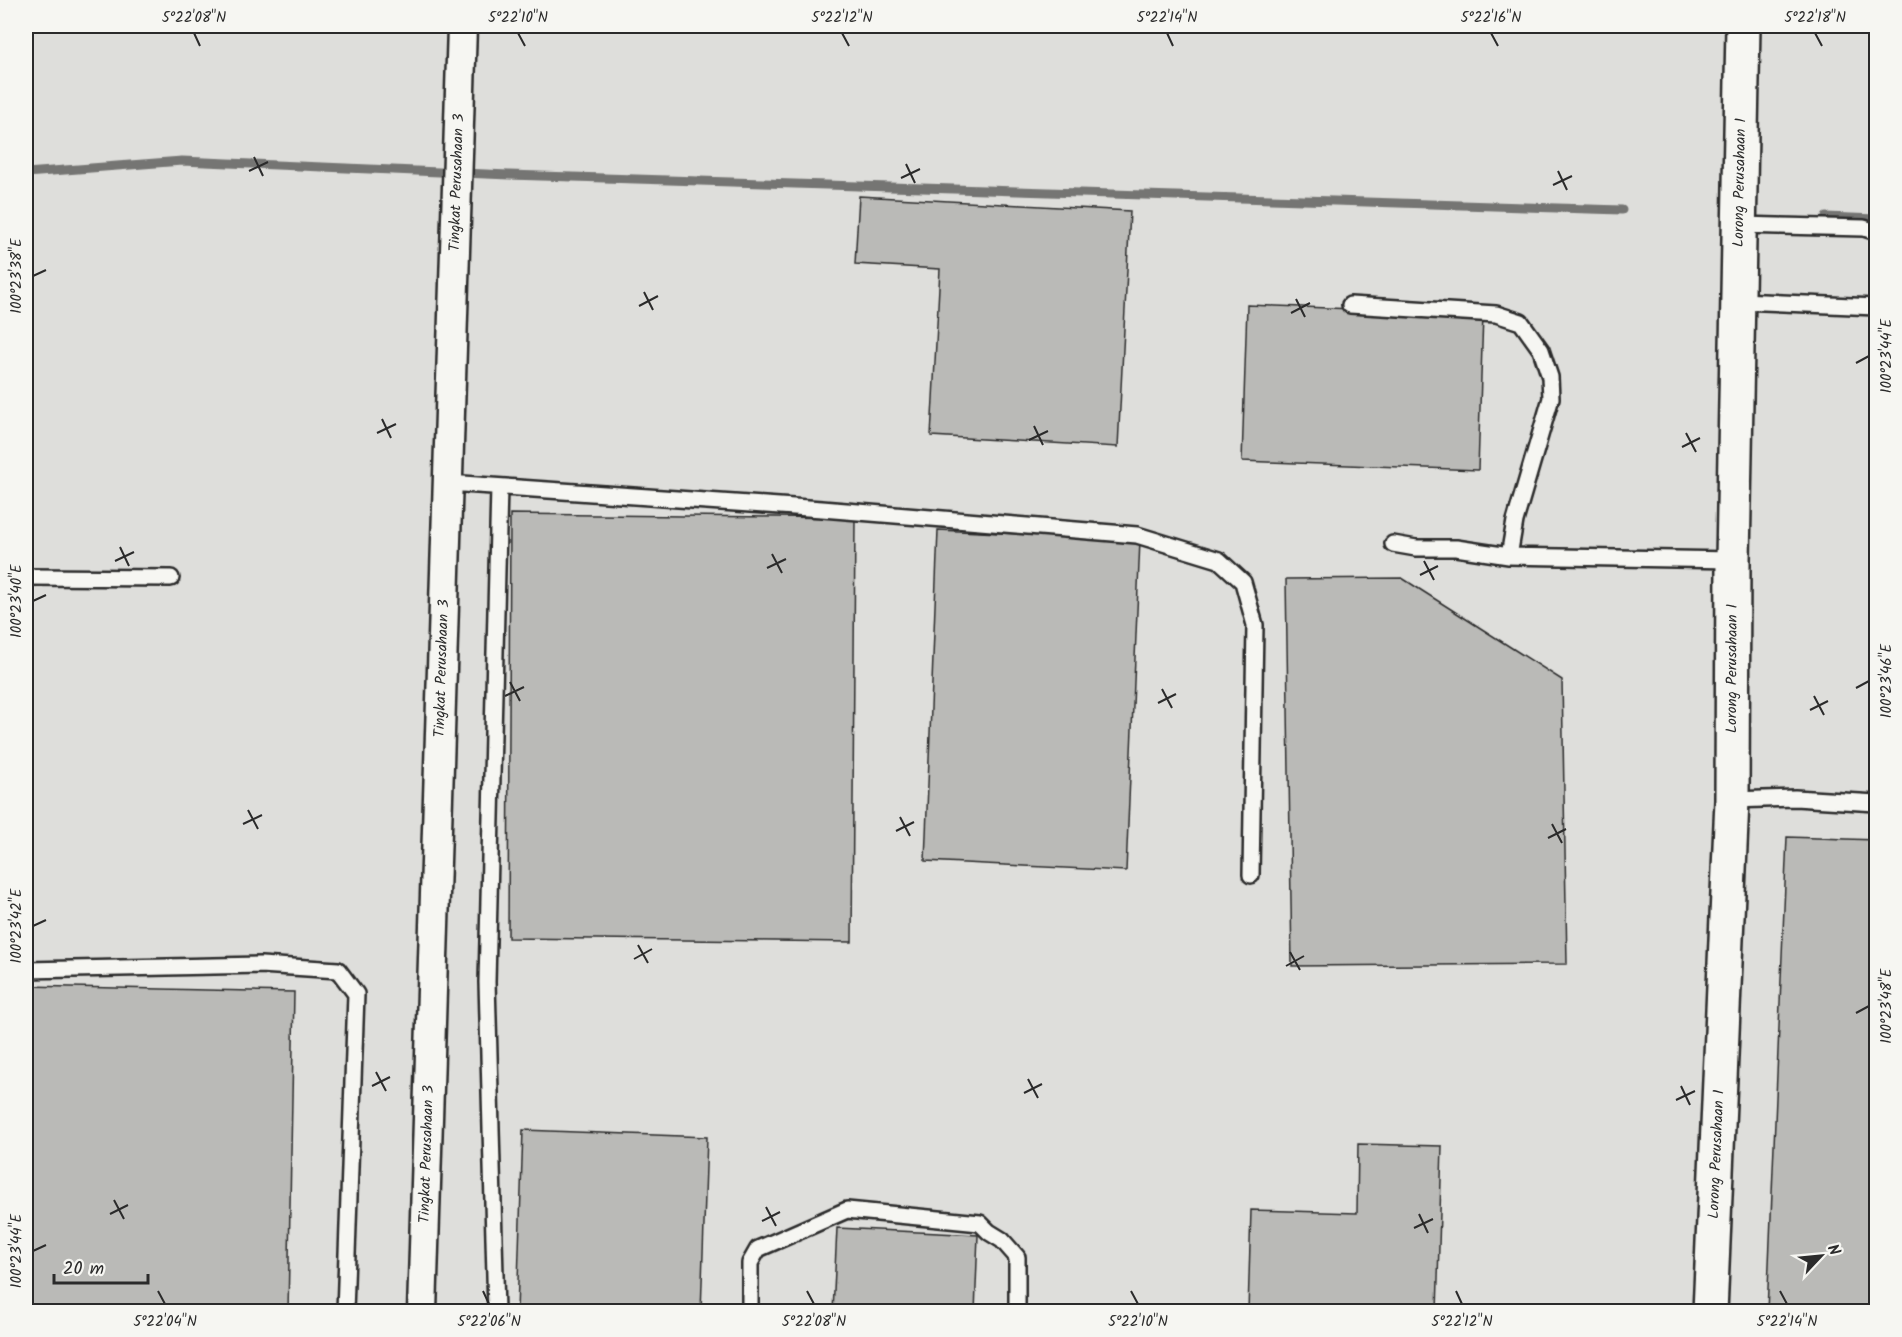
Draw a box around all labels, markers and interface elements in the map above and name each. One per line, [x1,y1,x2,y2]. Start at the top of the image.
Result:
text: 5°22'08"N [162,6,226,30]
text: 5°22'10"N [488,6,548,30]
text: 5°22'12"N [811,6,873,30]
text: 5°22'14"N [1137,6,1197,30]
text: 5°22'16"N [1461,6,1521,30]
text: 5°22'18"N [1784,6,1846,30]
street label: Tingkat Perusahaan 3 [443,113,471,252]
street label: Lorong Perusahaan 1 [1727,117,1753,247]
text: 100°23'38"E [5,237,29,314]
text: 100°23'44"E [1875,318,1899,393]
text: 100°23'40"E [5,563,29,638]
street label: Tingkat Perusahaan 3 [428,599,456,738]
street label: Lorong Perusahaan 1 [1720,603,1745,733]
text: 100°23'46"E [1875,642,1899,718]
text: 100°23'42"E [5,887,29,963]
text: 100°23'48"E [1875,967,1899,1044]
street label: Tingkat Perusahaan 3 [413,1084,441,1223]
street label: Lorong Perusahaan 1 [1702,1089,1732,1219]
text: 100°23'44"E [5,1213,29,1288]
north arrow [1791,1226,1851,1286]
text: N [1820,1240,1847,1260]
scale bar [54,1247,148,1285]
text: 20 m [63,1255,104,1284]
text: 5°22'04"N [133,1310,197,1334]
text: 5°22'06"N [457,1310,521,1334]
text: 5°22'08"N [782,1310,846,1334]
text: 5°22'10"N [1108,1310,1168,1334]
text: 5°22'12"N [1431,1310,1493,1334]
text: 5°22'14"N [1757,1310,1817,1334]

